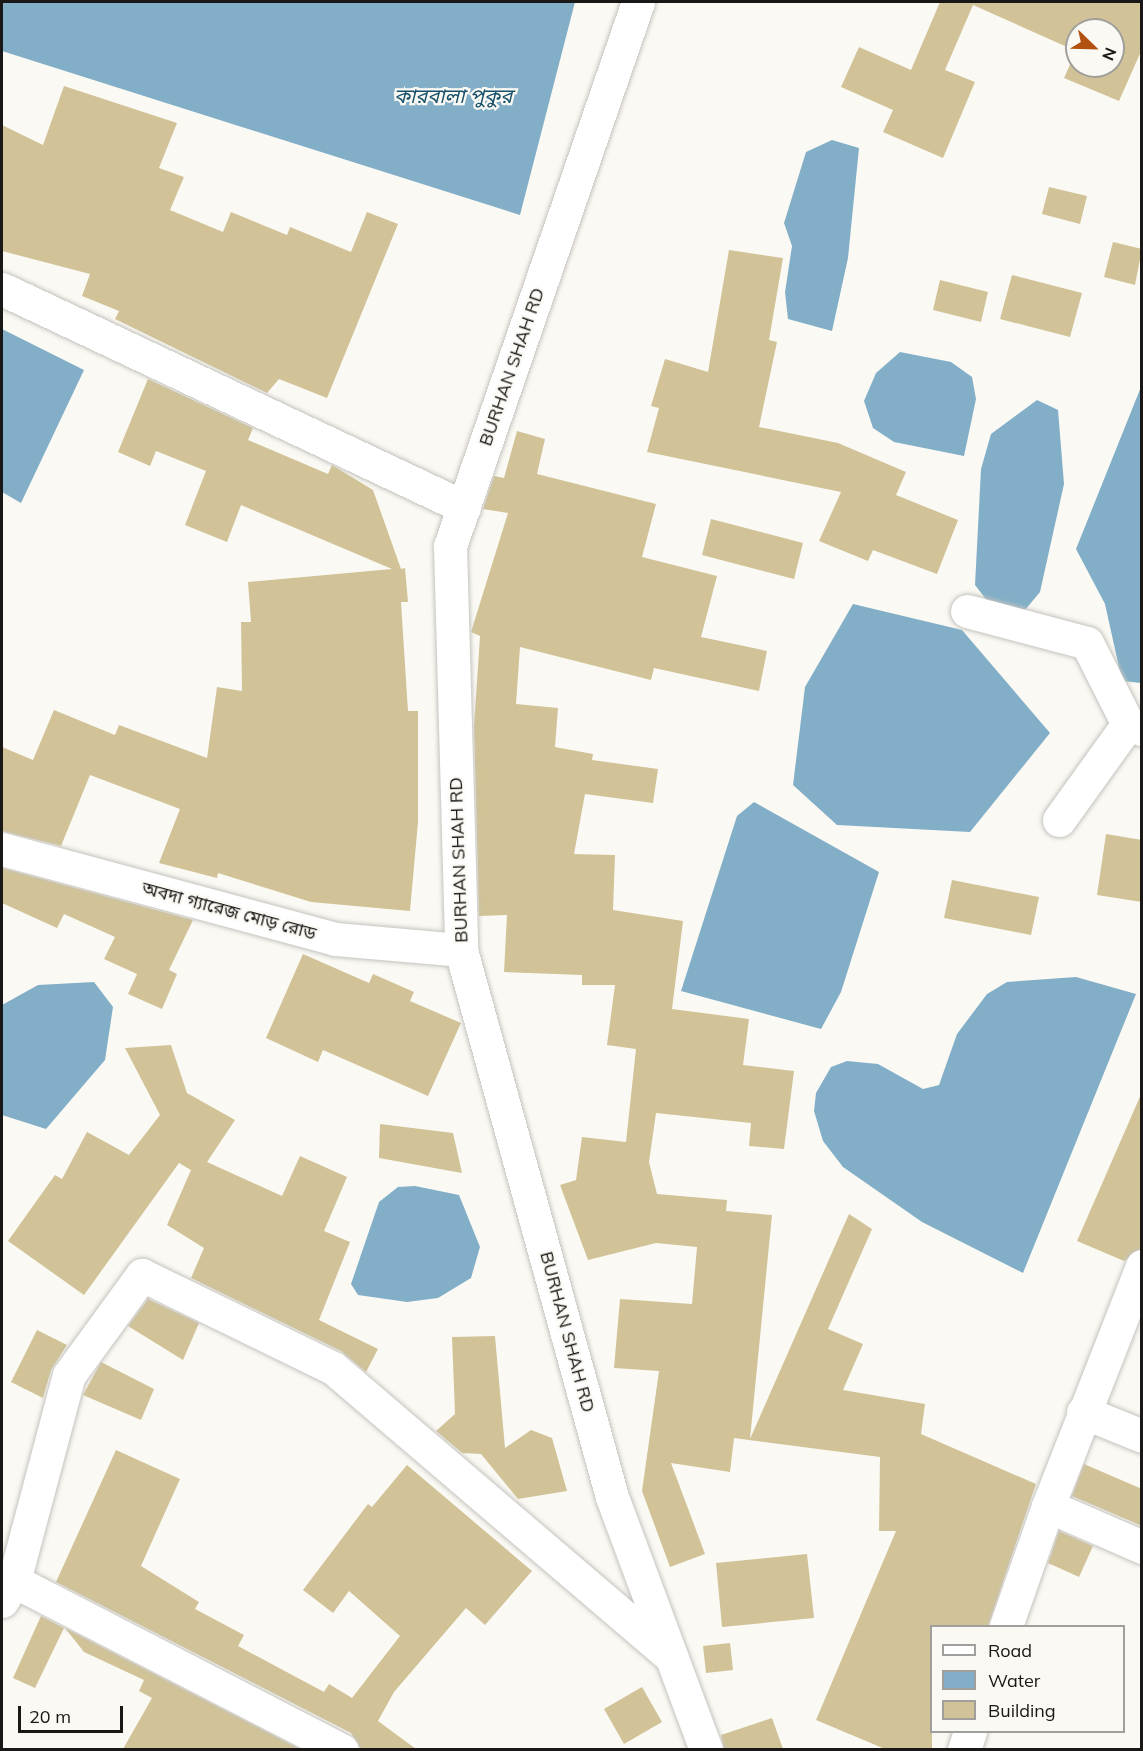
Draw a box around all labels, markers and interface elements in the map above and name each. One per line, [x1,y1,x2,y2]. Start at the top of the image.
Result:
north arrow [1065,18,1125,78]
text: N [1098,45,1121,64]
water label: কারবালা পুকুর [394,83,512,107]
street label: BURHAN SHAH RD [475,285,549,449]
street label: BURHAN SHAH RD [445,777,473,943]
street label: অবদা গ্যারেজ মোড় রোড [139,877,319,945]
street label: BURHAN SHAH RD [535,1249,599,1415]
legend [930,1625,1125,1733]
text: Road [988,1639,1032,1662]
text: Water [988,1669,1040,1692]
scale bar [21,1694,126,1732]
text: Building [988,1699,1056,1722]
text: 20 m [29,1705,71,1728]

